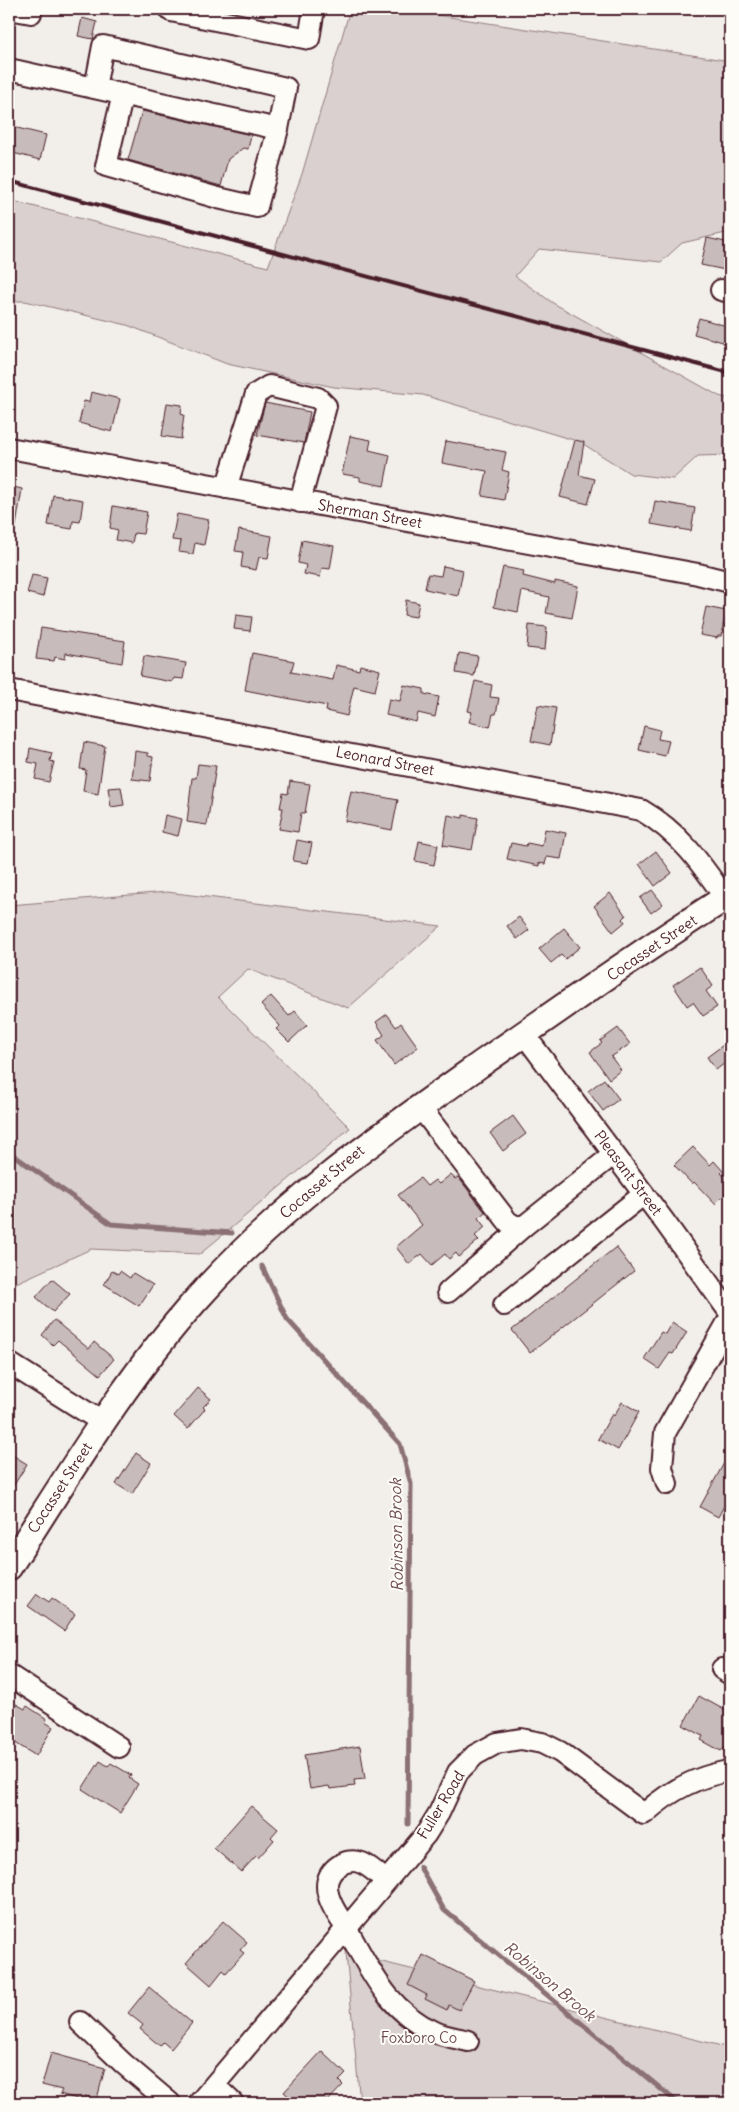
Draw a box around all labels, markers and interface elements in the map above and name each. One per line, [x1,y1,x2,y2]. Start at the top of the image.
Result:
street label: Sherman Street [317,495,424,532]
street label: Leonard Street [334,742,436,779]
street label: Cocasset Street [603,910,700,985]
street label: Pleasant Street [590,1126,667,1219]
street label: Cocasset Street [275,1141,368,1223]
street label: Cocasset Street [23,1439,96,1537]
water label: Robinson Brook [385,1476,407,1592]
street label: Fuller Road [413,1767,468,1842]
water label: Robinson Brook [500,1937,601,2026]
park label: Foxboro Co [381,2028,457,2047]

